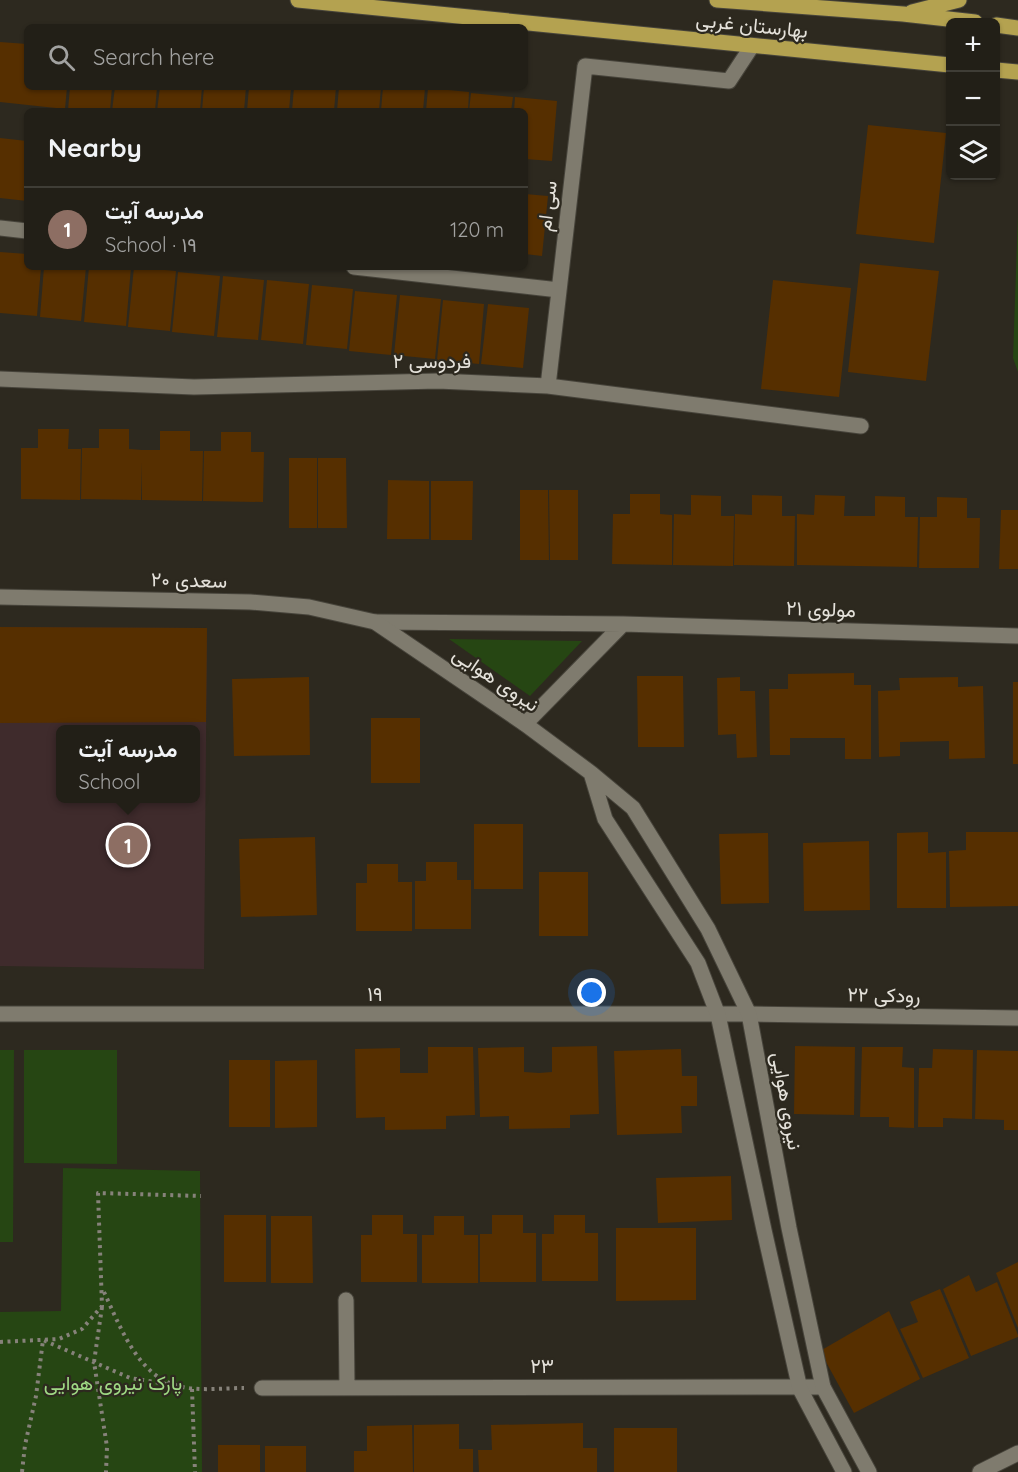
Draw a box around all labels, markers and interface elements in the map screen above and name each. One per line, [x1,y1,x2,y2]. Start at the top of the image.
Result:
street label: بهارستان غربی [695,6,809,44]
map controls [946,18,1000,180]
button: + [946,18,1000,72]
search box [24,24,528,90]
icon: search [45,41,78,74]
text: Search here [93,43,214,71]
button: − [946,72,1000,126]
button: layers [946,126,1000,180]
text: Nearby [48,131,142,164]
street label: سی ام [531,179,563,233]
text: مدرسه آیت [105,197,204,225]
text: 1 [64,217,71,242]
text: 120 m [450,217,504,242]
text: School · ۱۹ [105,232,197,257]
street label: فردوسی ۲ [393,348,471,374]
street label: سعدی ۲۰ [151,566,227,593]
street label: مولوی ۲۱ [786,595,856,623]
street label: نیروی هوایی [448,641,544,717]
popup [56,725,200,803]
text: مدرسه آیت [79,735,177,763]
text: School [79,769,140,794]
pin: 1 [108,822,148,868]
your location [577,978,606,1007]
street label: ۱۹ [367,981,383,1006]
street label: رودکی ۲۲ [847,981,921,1009]
street label: نیروی هوایی [766,1050,808,1152]
street label: ۲۳ [530,1353,554,1378]
park label: پارک نیروی هوایی [44,1370,182,1397]

